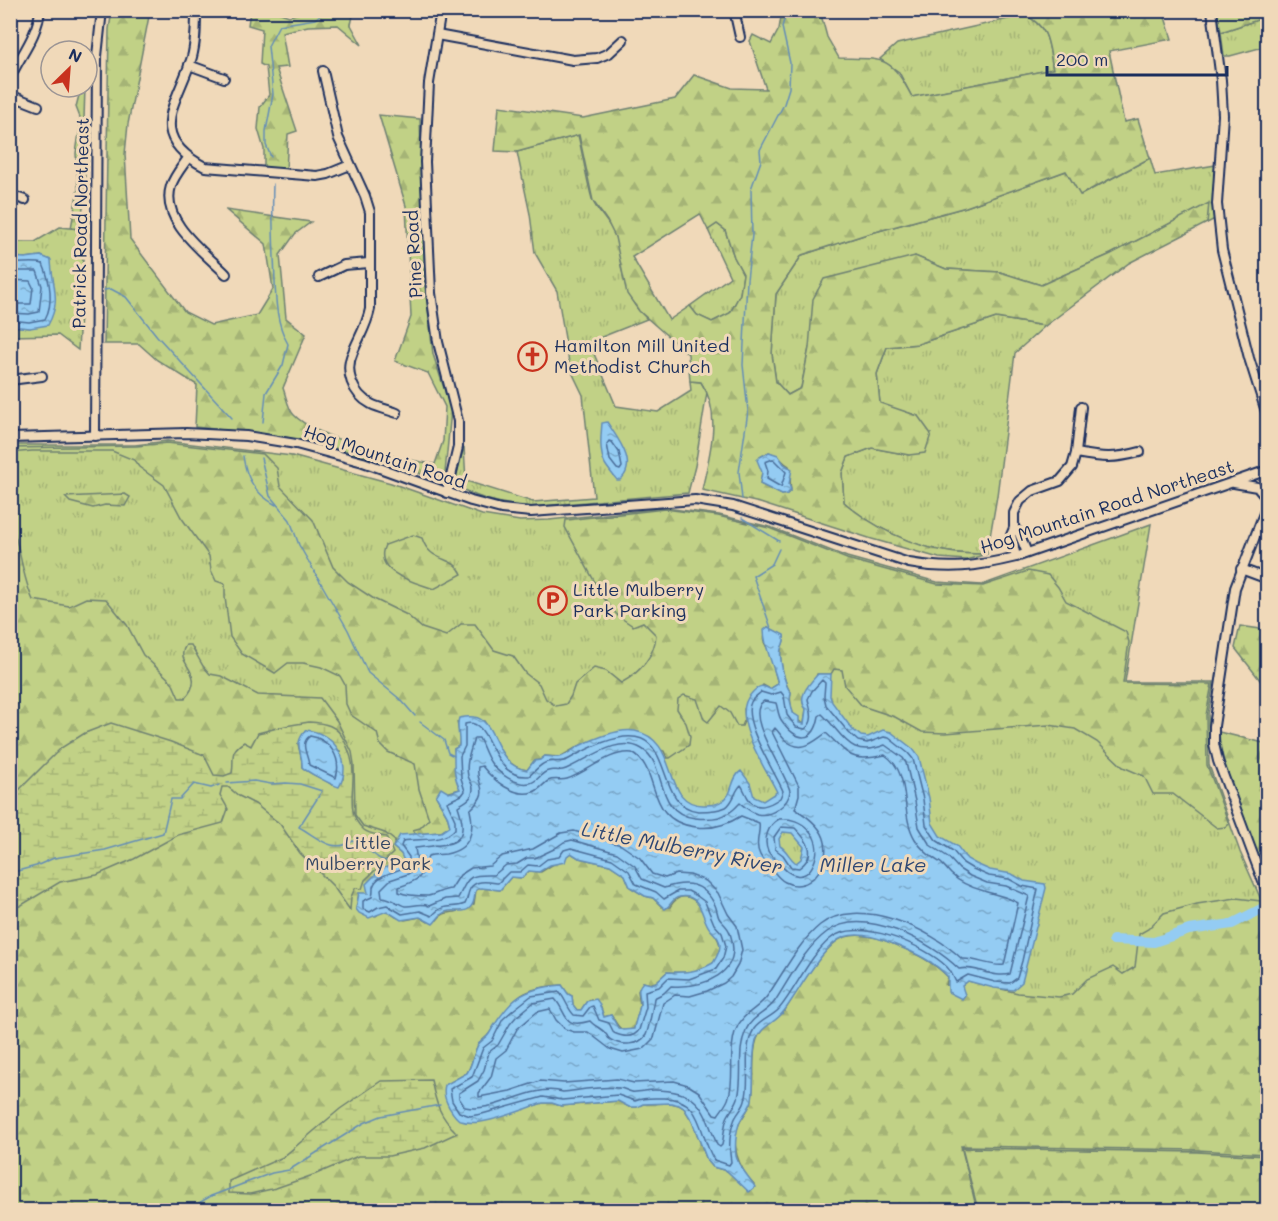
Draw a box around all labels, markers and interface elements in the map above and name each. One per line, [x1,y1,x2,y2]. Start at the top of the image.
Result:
north arrow [39,39,99,99]
scale bar [1047,39,1227,77]
text: N [66,43,85,67]
text: 200 m [1056,47,1108,71]
street label: Patrick Road Northeast [66,117,94,329]
street label: Pine Road [399,209,427,299]
place label: Hamilton Mill United Methodist Church [554,333,729,378]
church icon: Hamilton Mill United Methodist Church [517,340,549,372]
street label: Hog Mountain Road [301,418,470,494]
street label: Hog Mountain Road Northeast [977,454,1237,559]
place label: Little Mulberry Park Parking [573,577,704,622]
parking icon: Little Mulberry Park Parking [536,584,568,616]
water label: Little Mulberry River [580,815,785,879]
park label: Little Mulberry Park [305,830,431,875]
water label: Miller Lake [820,851,926,877]

